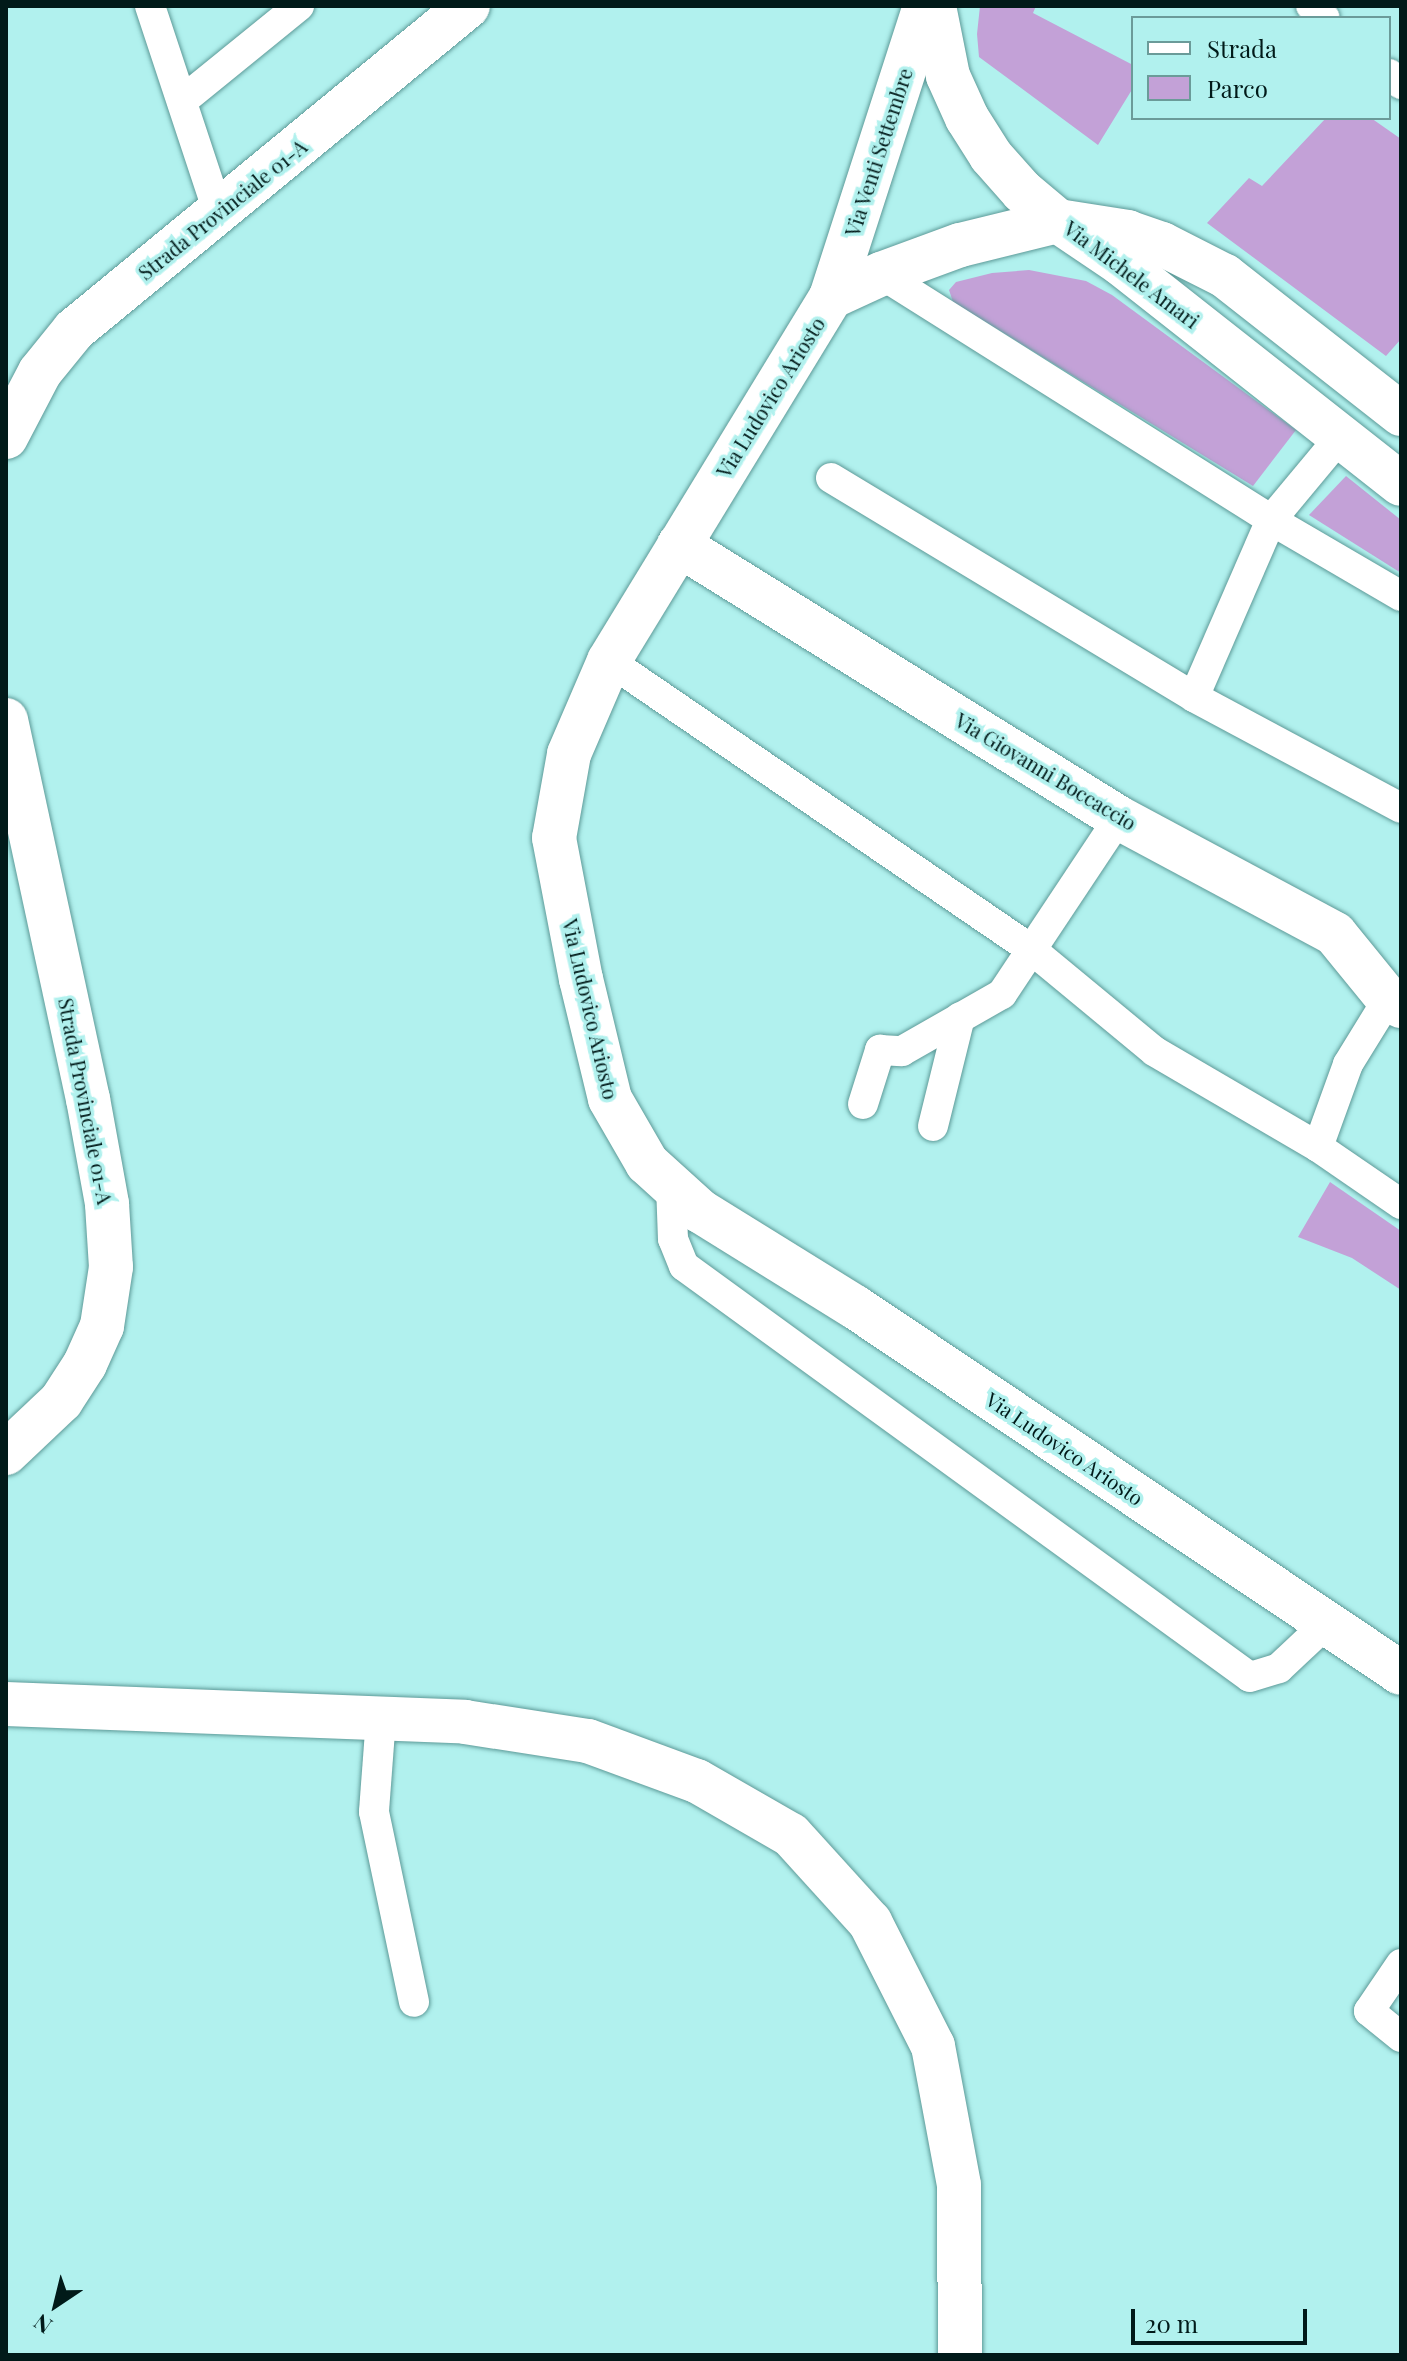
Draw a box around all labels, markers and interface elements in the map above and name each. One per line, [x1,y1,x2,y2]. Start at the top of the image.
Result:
legend [1131,16,1391,120]
text: Strada [1207,32,1277,64]
street label: Via Venti Settembre [839,64,917,240]
text: Parco [1207,72,1268,104]
street label: Strada Provinciale 01-A [133,134,311,284]
street label: Via Michele Amari [1060,215,1204,333]
street label: Via Ludovico Ariosto [711,312,829,482]
street label: Via Giovanni Boccaccio [951,707,1141,835]
street label: Via Ludovico Ariosto [558,916,624,1102]
street label: Strada Provinciale 01-A [54,996,118,1206]
street label: Via Ludovico Ariosto [981,1386,1149,1510]
north arrow [16,2265,96,2345]
scale bar [1135,2293,1311,2343]
text: 20 m [1145,2307,1198,2339]
text: N [27,2308,57,2342]

